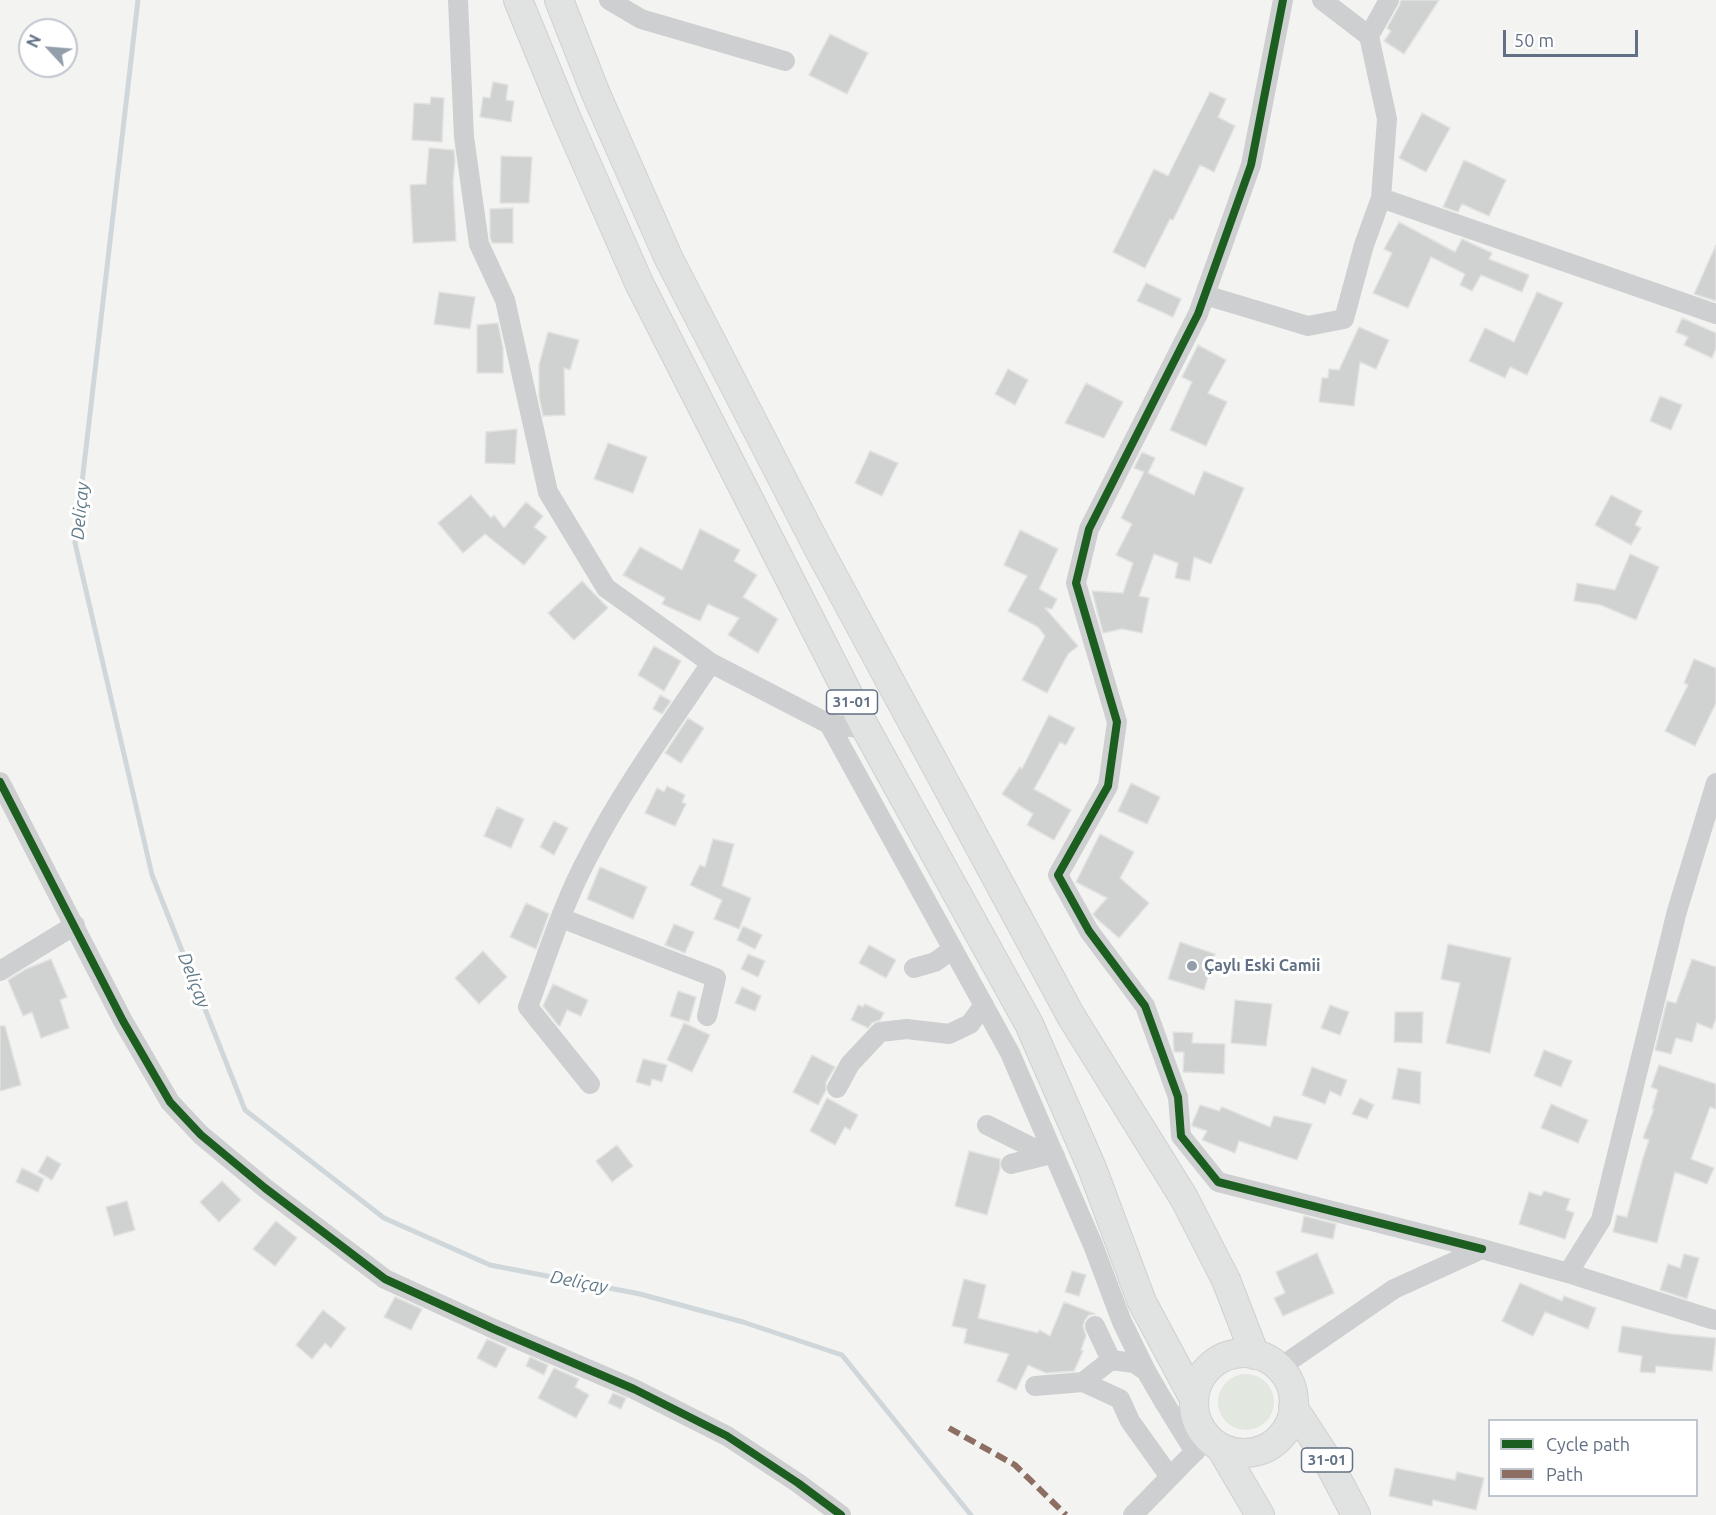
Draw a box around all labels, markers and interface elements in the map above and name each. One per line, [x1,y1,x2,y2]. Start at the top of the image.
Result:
north arrow [18,18,78,78]
scale bar [1506,18,1641,56]
text: 50 m [1514,30,1554,50]
text: N [23,32,44,50]
water label: Deliçay [67,481,93,541]
road number: 31-01 [826,690,878,714]
water label: Deliçay [173,949,215,1011]
place label: Çaylı Eski Camii [1204,956,1320,976]
marker: Çaylı Eski Camii [1185,959,1199,973]
water label: Deliçay [549,1266,609,1298]
legend [1488,1419,1698,1497]
text: Cycle path [1546,1434,1630,1454]
road number: 31-01 [1302,1448,1352,1472]
text: Path [1546,1464,1583,1484]

